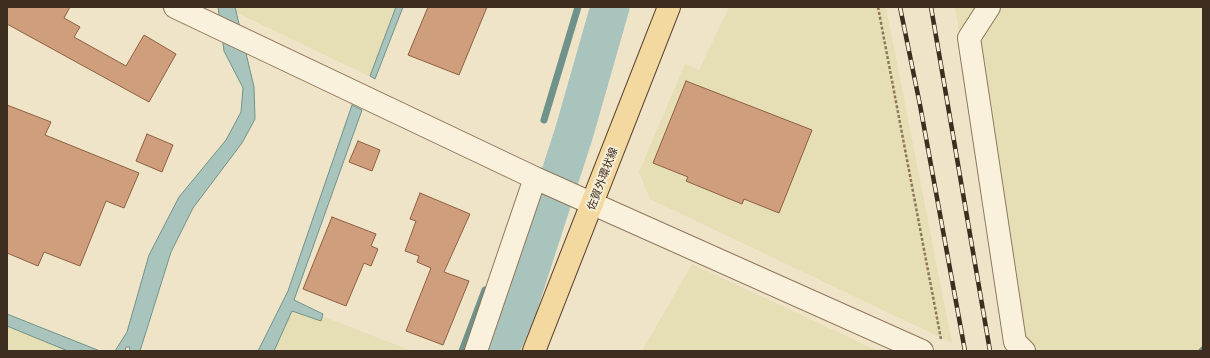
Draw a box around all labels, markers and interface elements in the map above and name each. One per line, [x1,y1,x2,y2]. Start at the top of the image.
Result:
street label: 佐賀外環状線 [585,146,621,212]

